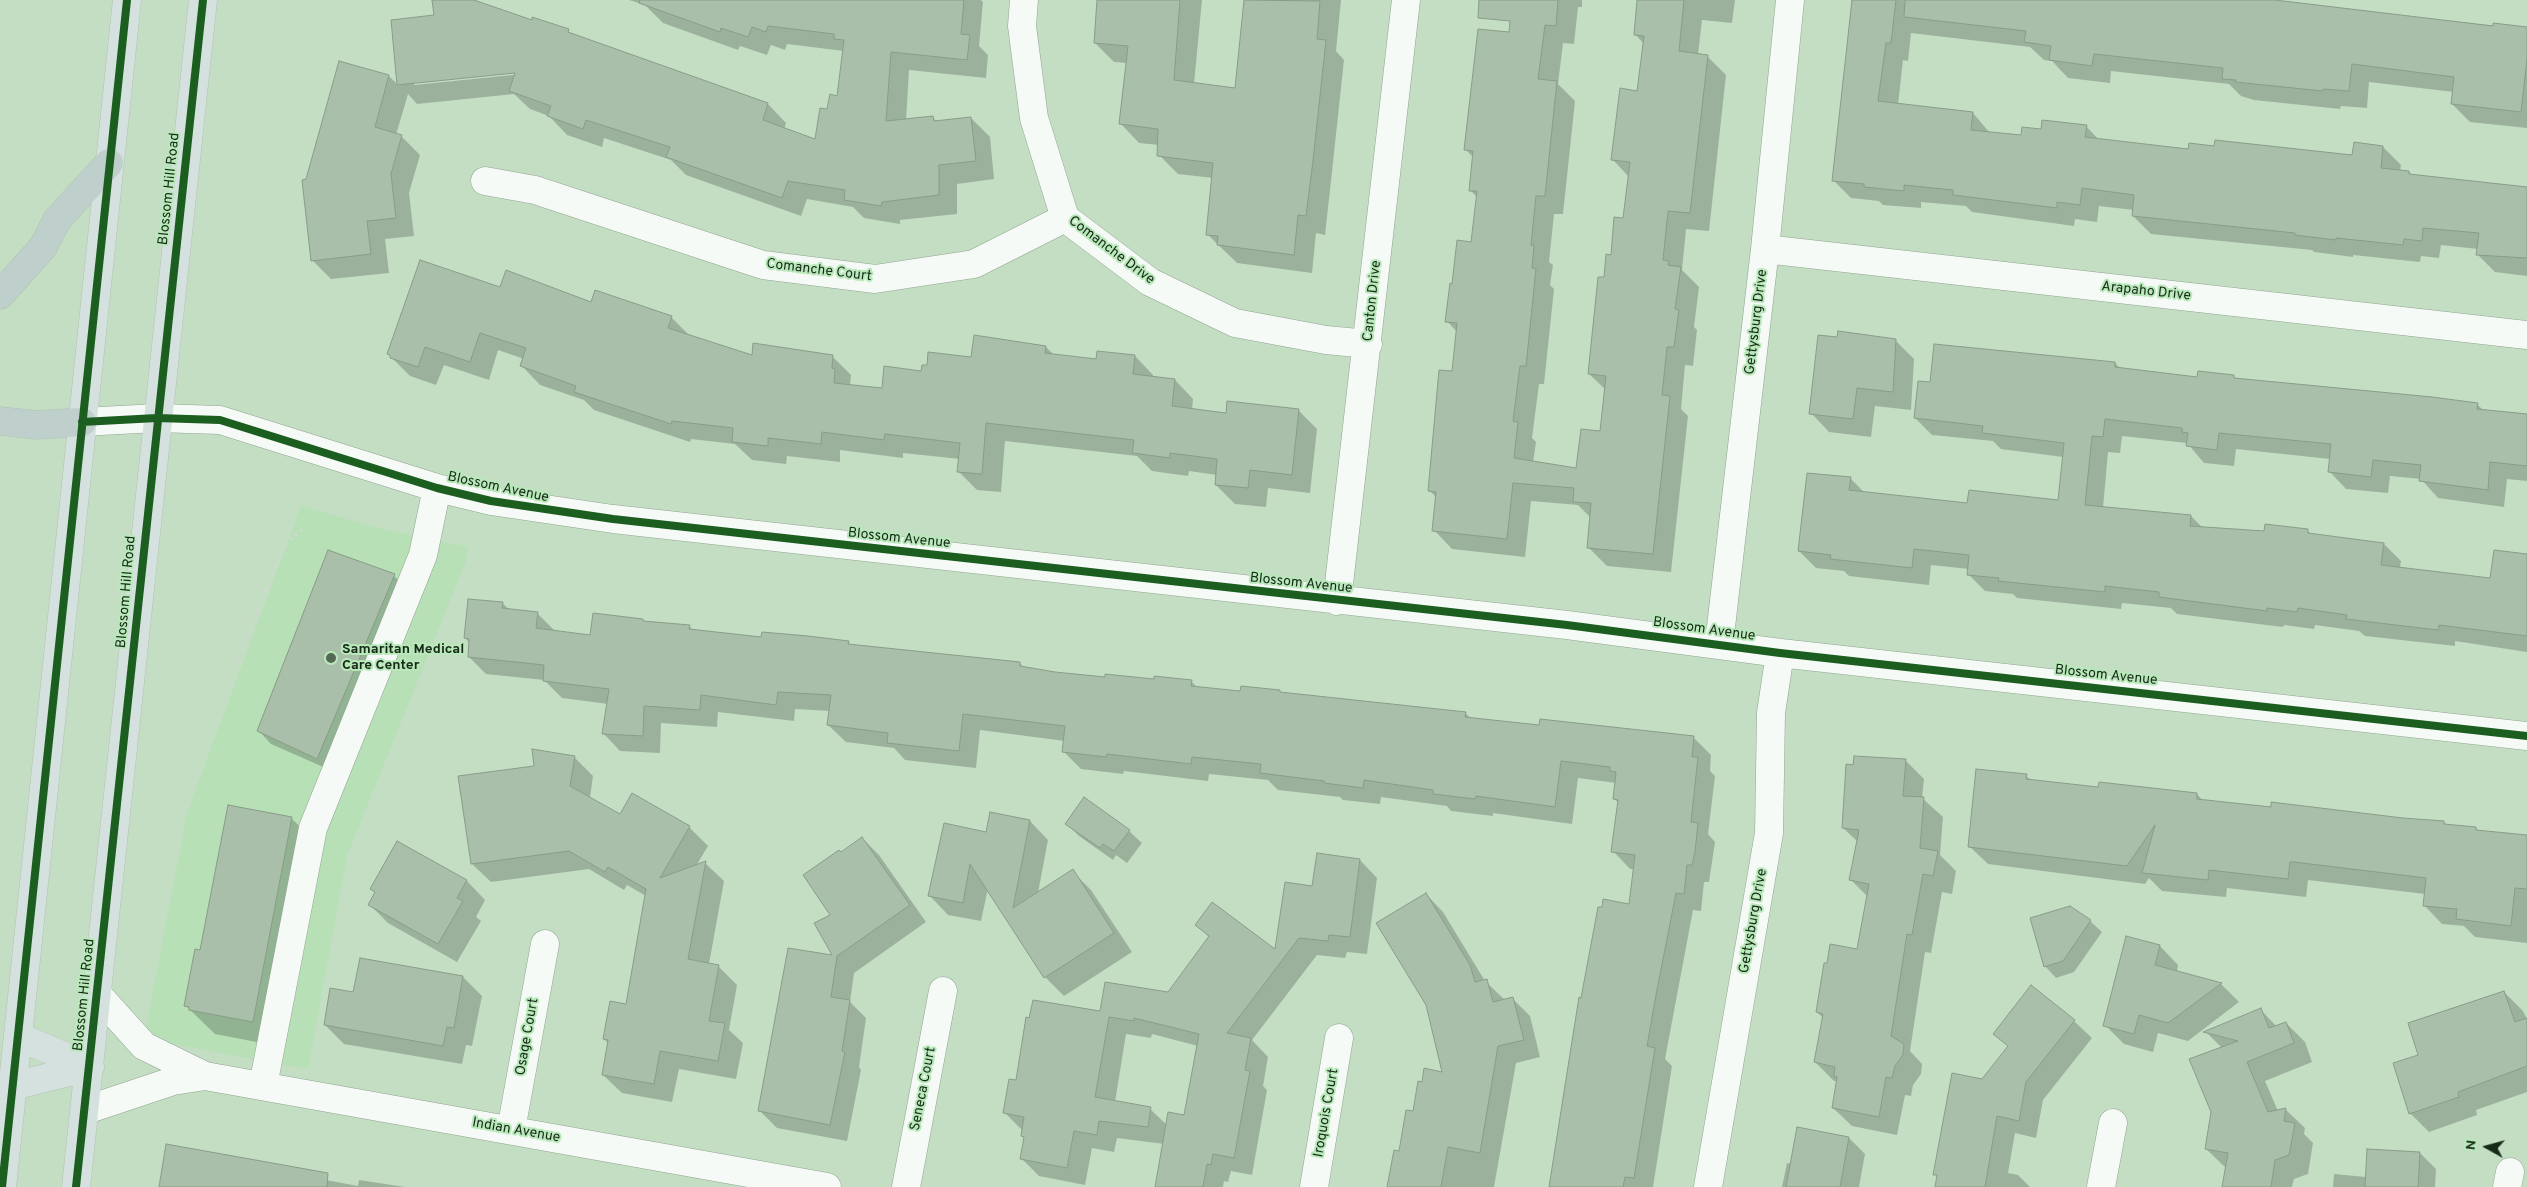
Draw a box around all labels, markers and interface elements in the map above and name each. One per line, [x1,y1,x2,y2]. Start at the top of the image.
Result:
street label: Blossom Hill Road [156,132,184,246]
street label: Comanche Drive [1065,213,1157,289]
street label: Comanche Court [765,256,873,286]
street label: Canton Drive [1360,260,1386,342]
street label: Gettysburg Drive [1742,268,1772,376]
street label: Arapaho Drive [2100,279,2192,305]
street label: Blossom Avenue [446,469,550,507]
street label: Blossom Avenue [847,525,951,553]
street label: Blossom Hill Road [114,535,140,649]
street label: Blossom Avenue [1249,570,1353,598]
street label: Blossom Avenue [1652,614,1756,646]
place label: Samaritan Medical Care Center [342,642,464,674]
marker: Samaritan Medical Care Center [324,651,338,665]
street label: Blossom Avenue [2054,662,2158,690]
street label: Gettysburg Drive [1737,867,1771,975]
street label: Blossom Hill Road [71,938,99,1052]
street label: Osage Court [513,997,543,1077]
street label: Seneca Court [908,1046,940,1132]
street label: Iroquois Court [1311,1067,1343,1159]
street label: Indian Avenue [471,1115,561,1147]
north arrow [2462,1122,2512,1172]
text: N [2463,1139,2481,1151]

